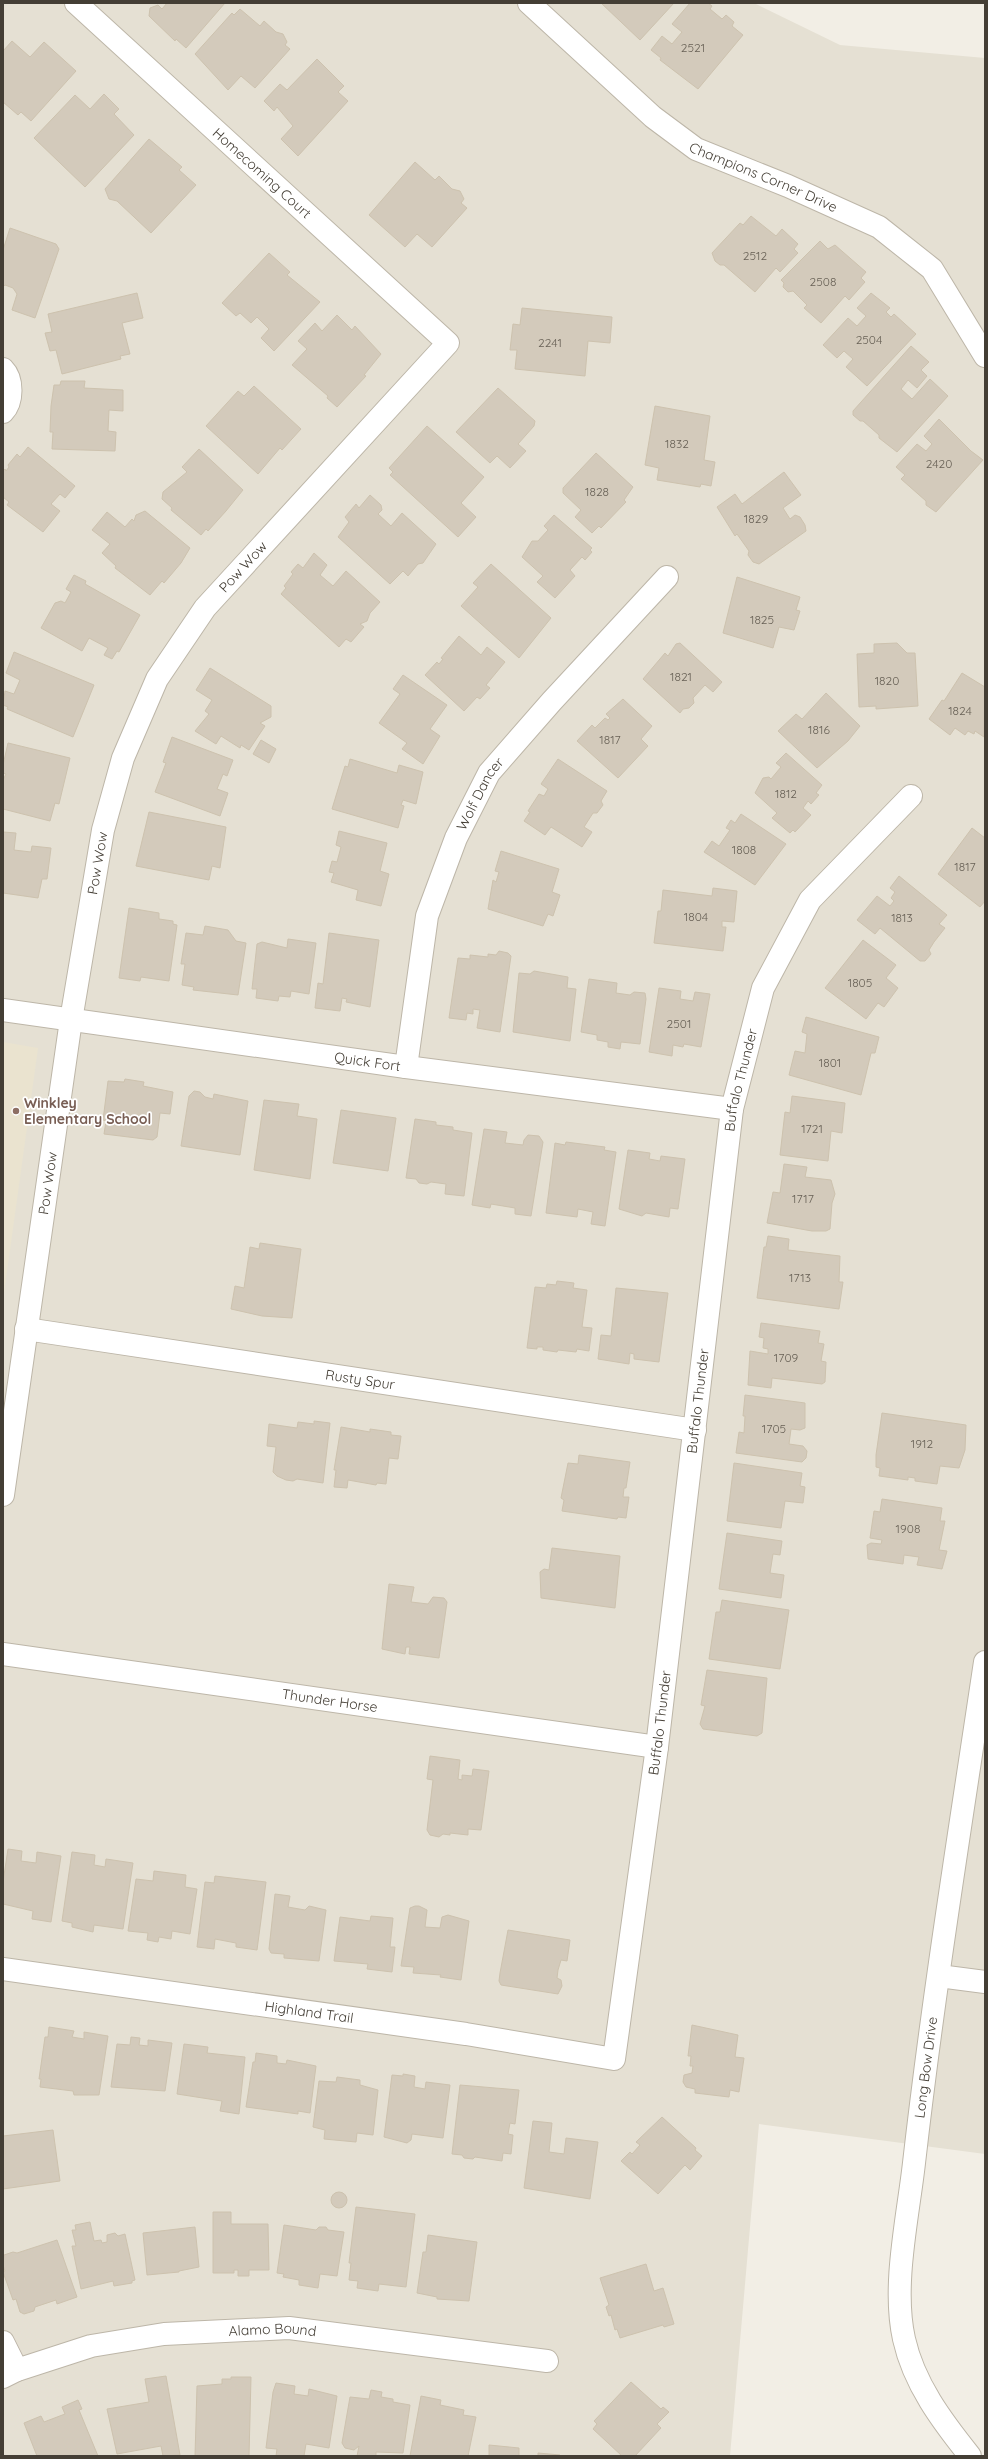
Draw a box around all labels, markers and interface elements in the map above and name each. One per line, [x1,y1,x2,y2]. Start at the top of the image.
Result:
house number: 2521 [681,40,705,55]
street label: Homecoming Court [209,124,315,222]
street label: Champions Corner Drive [685,138,840,216]
house number: 2512 [743,248,767,263]
house number: 2508 [810,274,836,289]
house number: 2504 [856,332,882,347]
house number: 2241 [538,335,562,350]
house number: 1832 [665,436,689,451]
house number: 2420 [926,456,952,471]
house number: 1828 [585,484,609,499]
house number: 1829 [744,511,768,526]
street label: Pow Wow [215,537,271,596]
house number: 1825 [750,612,774,627]
house number: 1821 [670,669,692,684]
house number: 1820 [875,673,899,688]
house number: 1824 [948,703,972,718]
house number: 1816 [808,722,830,737]
house number: 1817 [599,732,621,747]
street label: Wolf Dancer [452,753,508,833]
house number: 1812 [775,786,797,801]
street label: Pow Wow [83,830,112,896]
house number: 1808 [732,842,756,857]
house number: 1817 [954,859,976,874]
house number: 1804 [684,909,708,924]
house number: 1813 [891,910,913,925]
house number: 1805 [848,975,872,990]
house number: 2501 [667,1016,691,1031]
street label: Buffalo Thunder [720,1026,761,1133]
street label: Quick Fort [333,1048,402,1075]
house number: 1801 [819,1055,841,1070]
place label: Winkley Elementary School [24,1094,151,1128]
marker: Winkley Elementary School [11,1106,21,1116]
house number: 1721 [801,1121,823,1136]
street label: Pow Wow [34,1150,61,1216]
house number: 1717 [792,1191,814,1206]
house number: 1713 [789,1270,811,1285]
street label: Buffalo Thunder [683,1347,713,1454]
house number: 1709 [774,1350,799,1365]
street label: Rusty Spur [324,1365,397,1394]
house number: 1705 [762,1421,786,1436]
house number: 1912 [911,1436,934,1451]
house number: 1908 [896,1521,920,1536]
street label: Buffalo Thunder [644,1669,675,1776]
street label: Thunder Horse [281,1685,379,1716]
street label: Highland Trail [263,1997,355,2027]
street label: Long Bow Drive [910,2015,941,2119]
street label: Alamo Bound [228,2319,317,2340]

